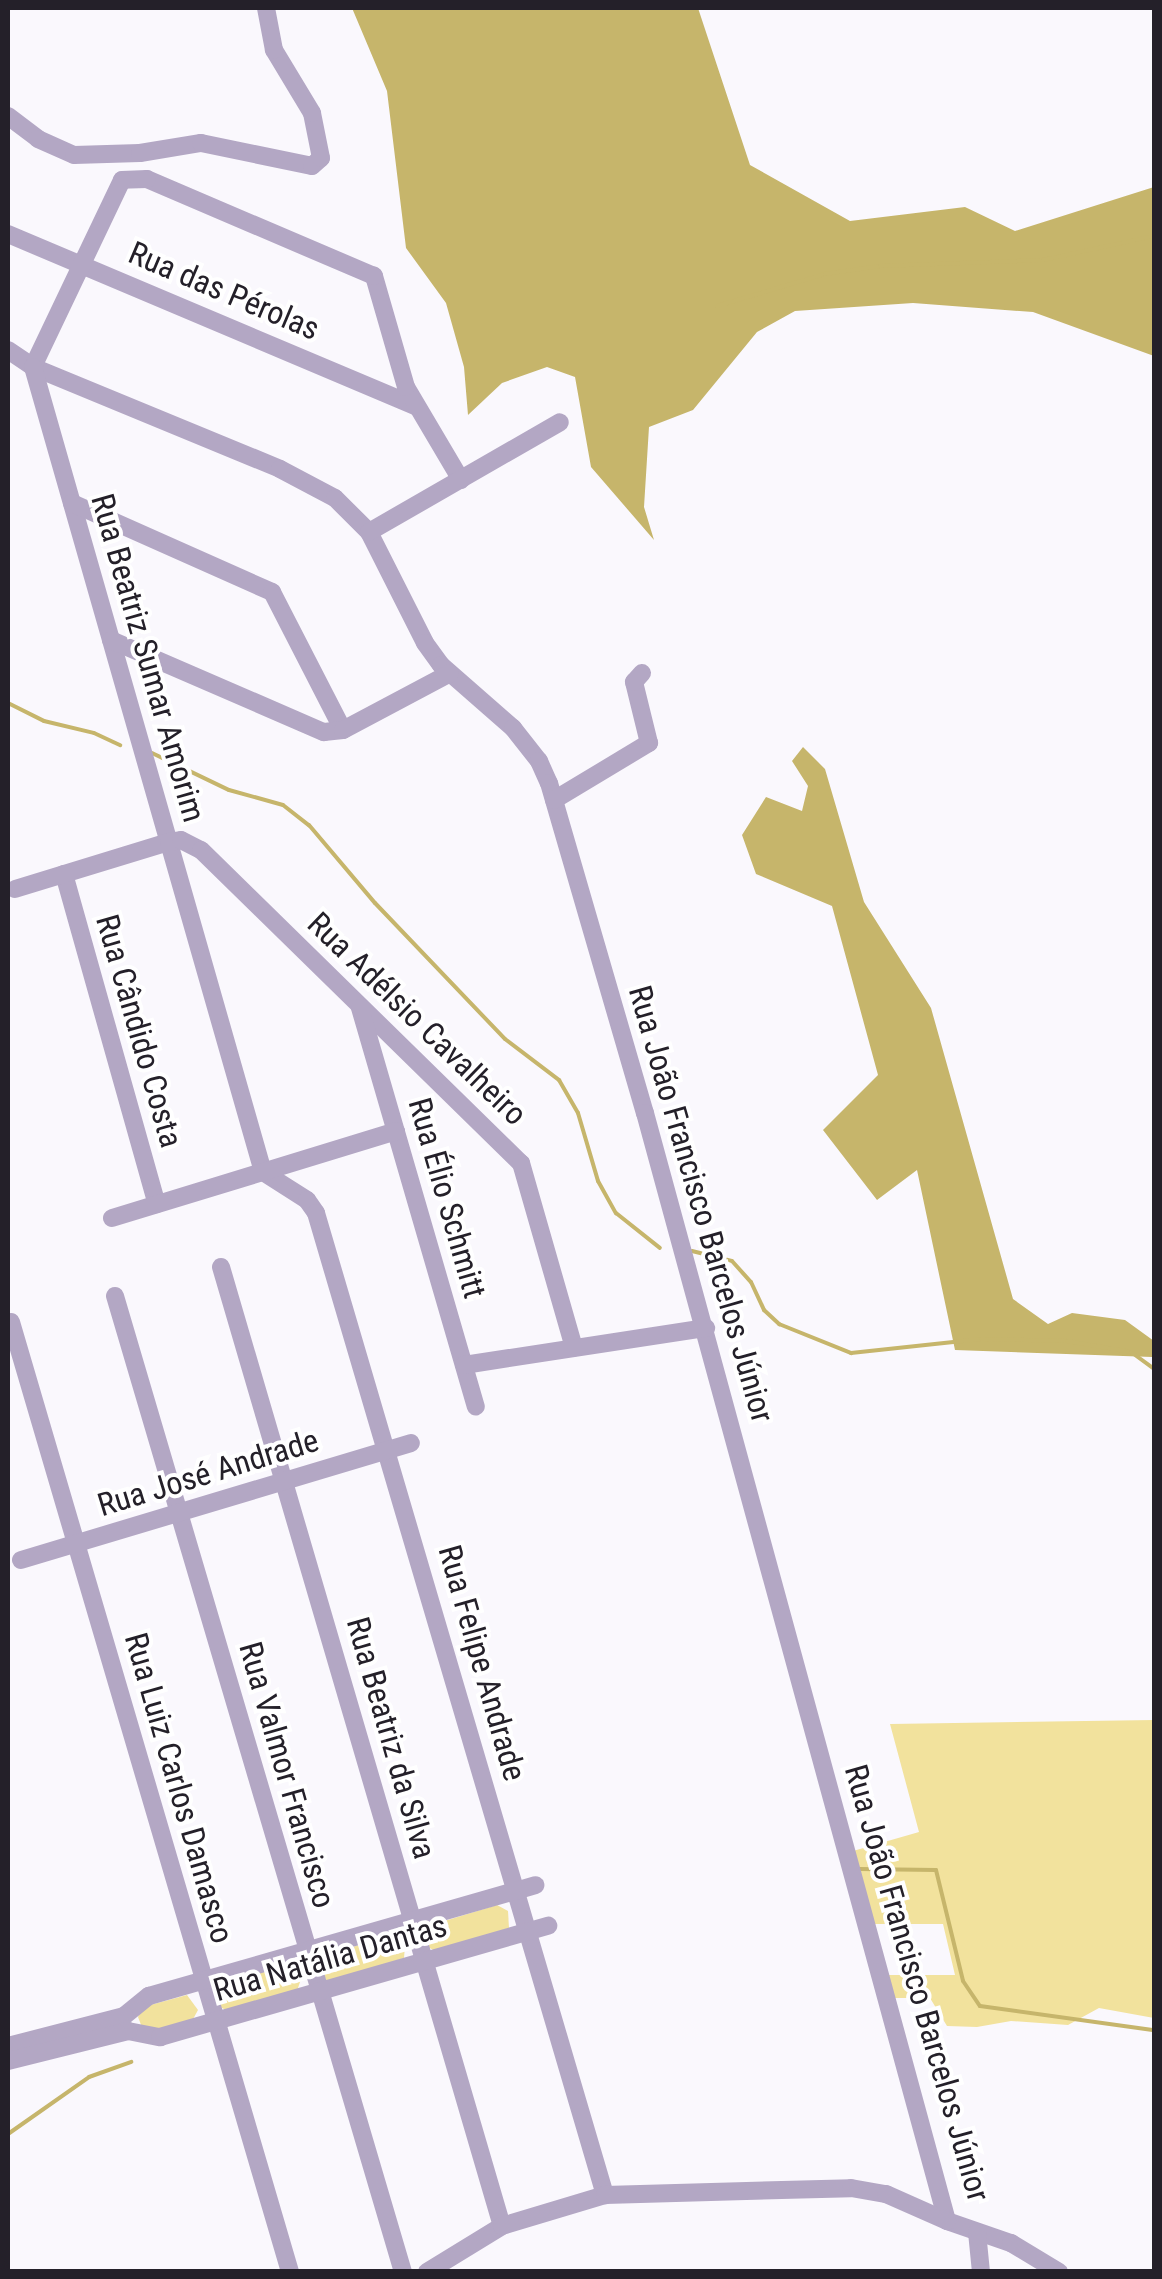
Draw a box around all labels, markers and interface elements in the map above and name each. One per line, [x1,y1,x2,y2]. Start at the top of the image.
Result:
street label: Rua das Pérolas [123,234,325,348]
street label: Rua Beatriz Sumar Amorim [83,490,213,826]
street label: Rua Adélsio Cavalheiro [299,905,535,1133]
street label: Rua Cândido Costa [87,910,191,1152]
street label: Rua João Francisco Barcelos Júnior [620,981,782,1427]
street label: Rua Élio Schmitt [400,1094,494,1302]
street label: Rua José Andrade [93,1421,323,1525]
street label: Rua Felipe Andrade [430,1541,534,1785]
street label: Rua Beatriz da Silva [338,1613,444,1863]
street label: Rua Luiz Carlos Damasco [116,1628,242,1948]
street label: Rua Valmor Francisco [231,1638,343,1912]
street label: Rua João Francisco Barcelos Júnior [836,1760,998,2206]
street label: Rua Natália Dantas [209,1906,451,2010]

